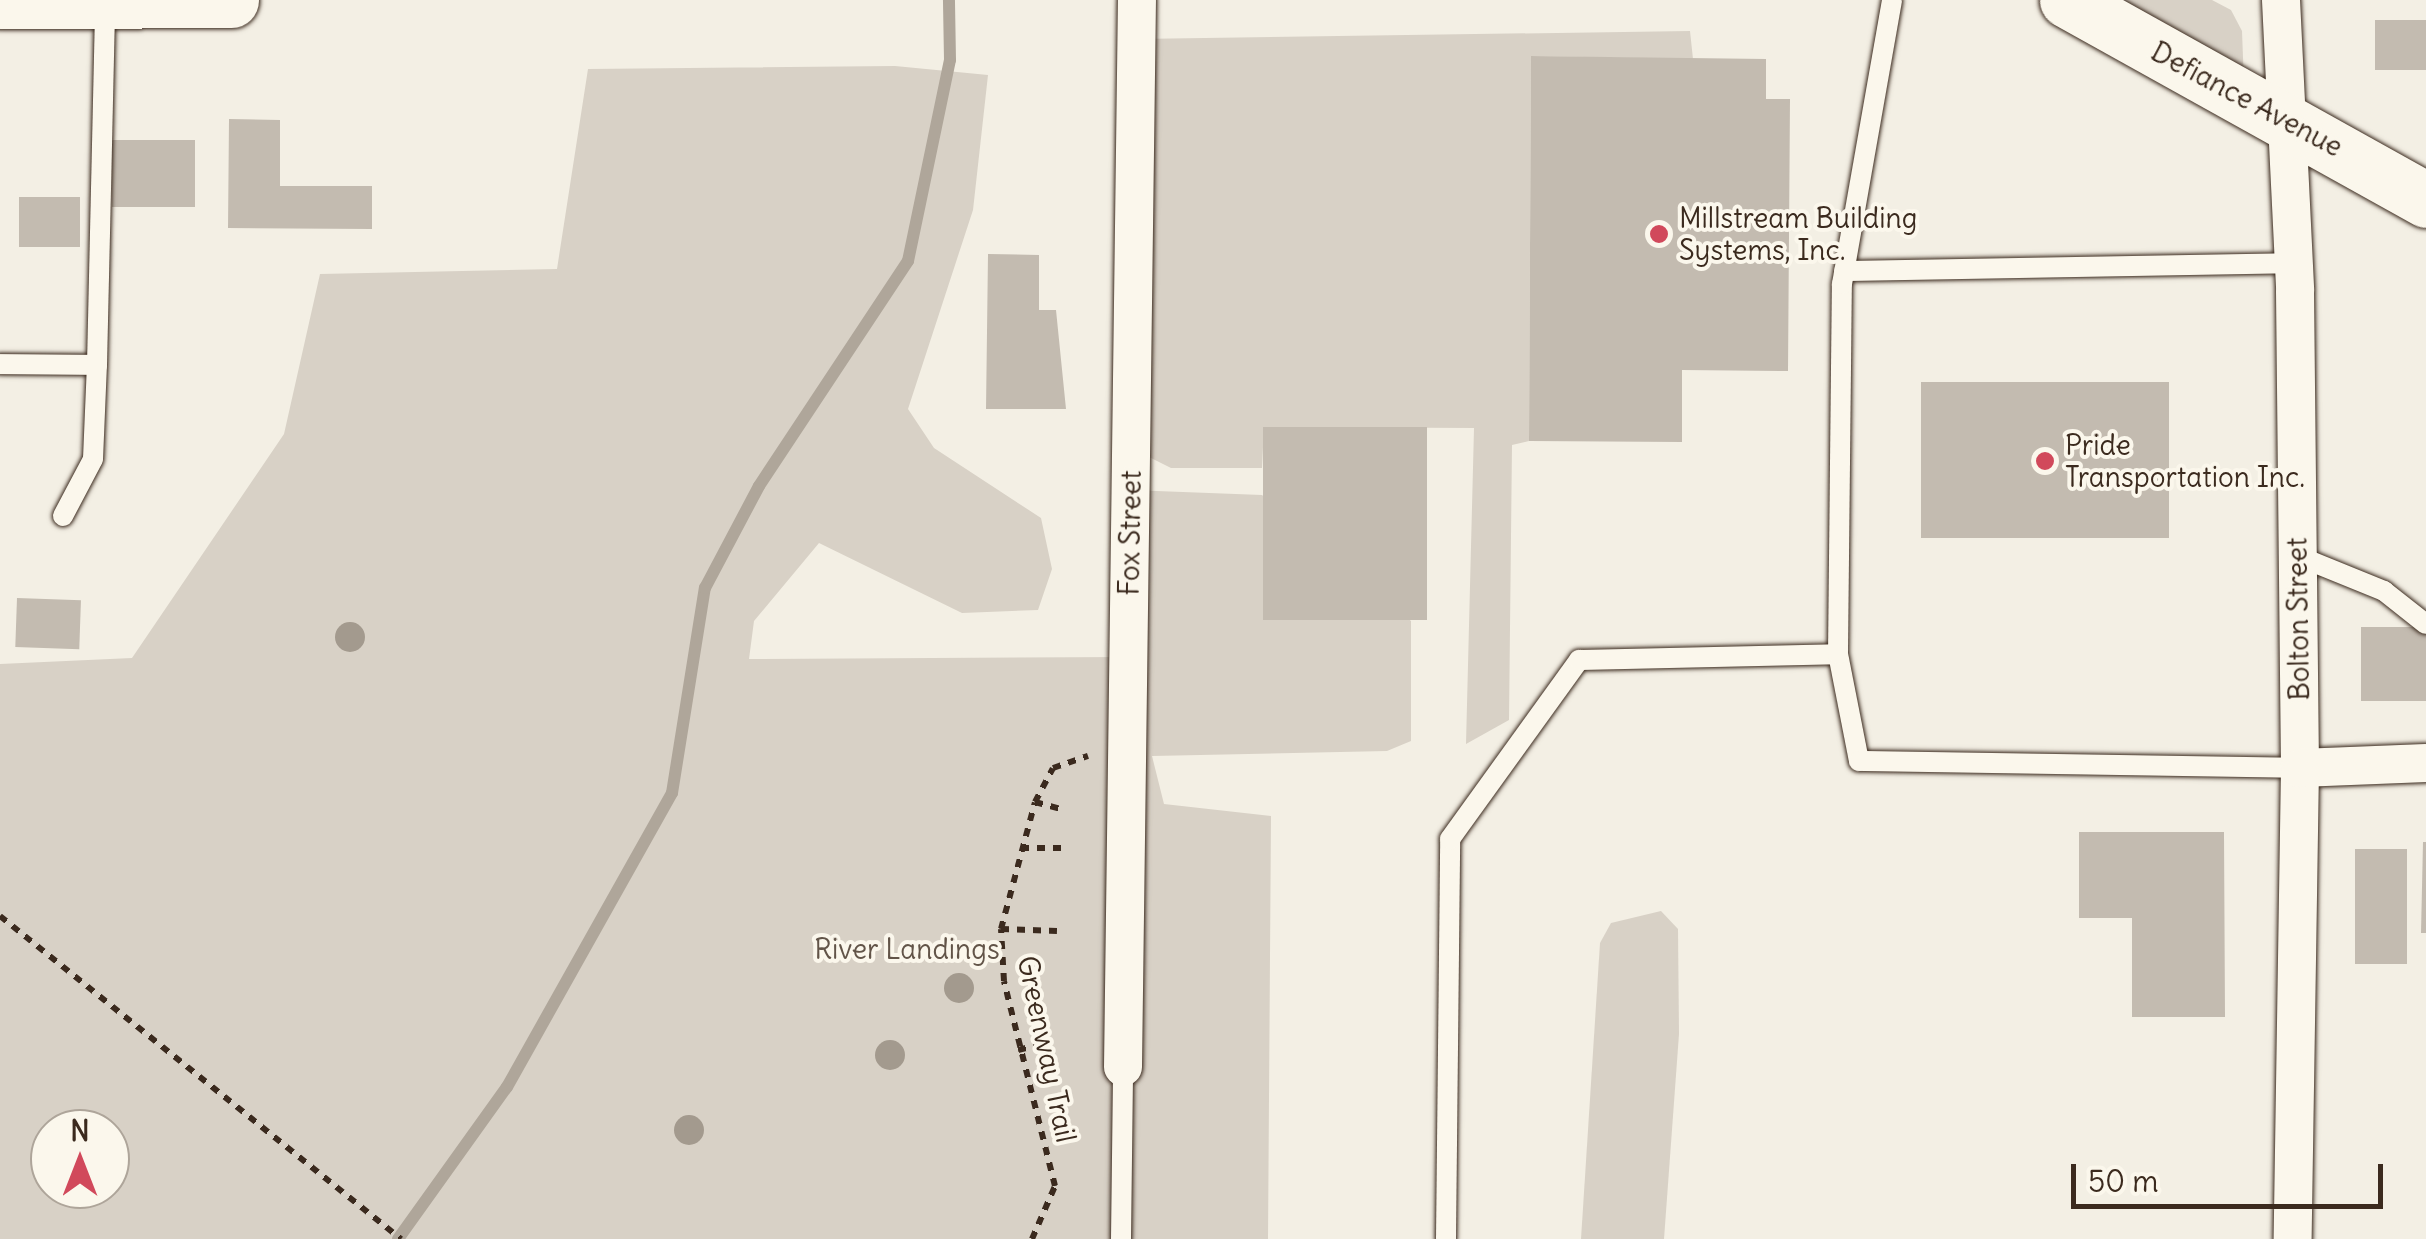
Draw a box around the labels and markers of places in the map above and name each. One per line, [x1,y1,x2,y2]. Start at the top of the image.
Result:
place label: Millstream Building Systems, Inc. [1679,201,1917,267]
marker: Millstream Building Systems, Inc. [1648,223,1670,245]
place label: Pride Transportation Inc. [2065,428,2305,494]
marker: Pride Transportation Inc. [2034,450,2056,472]

